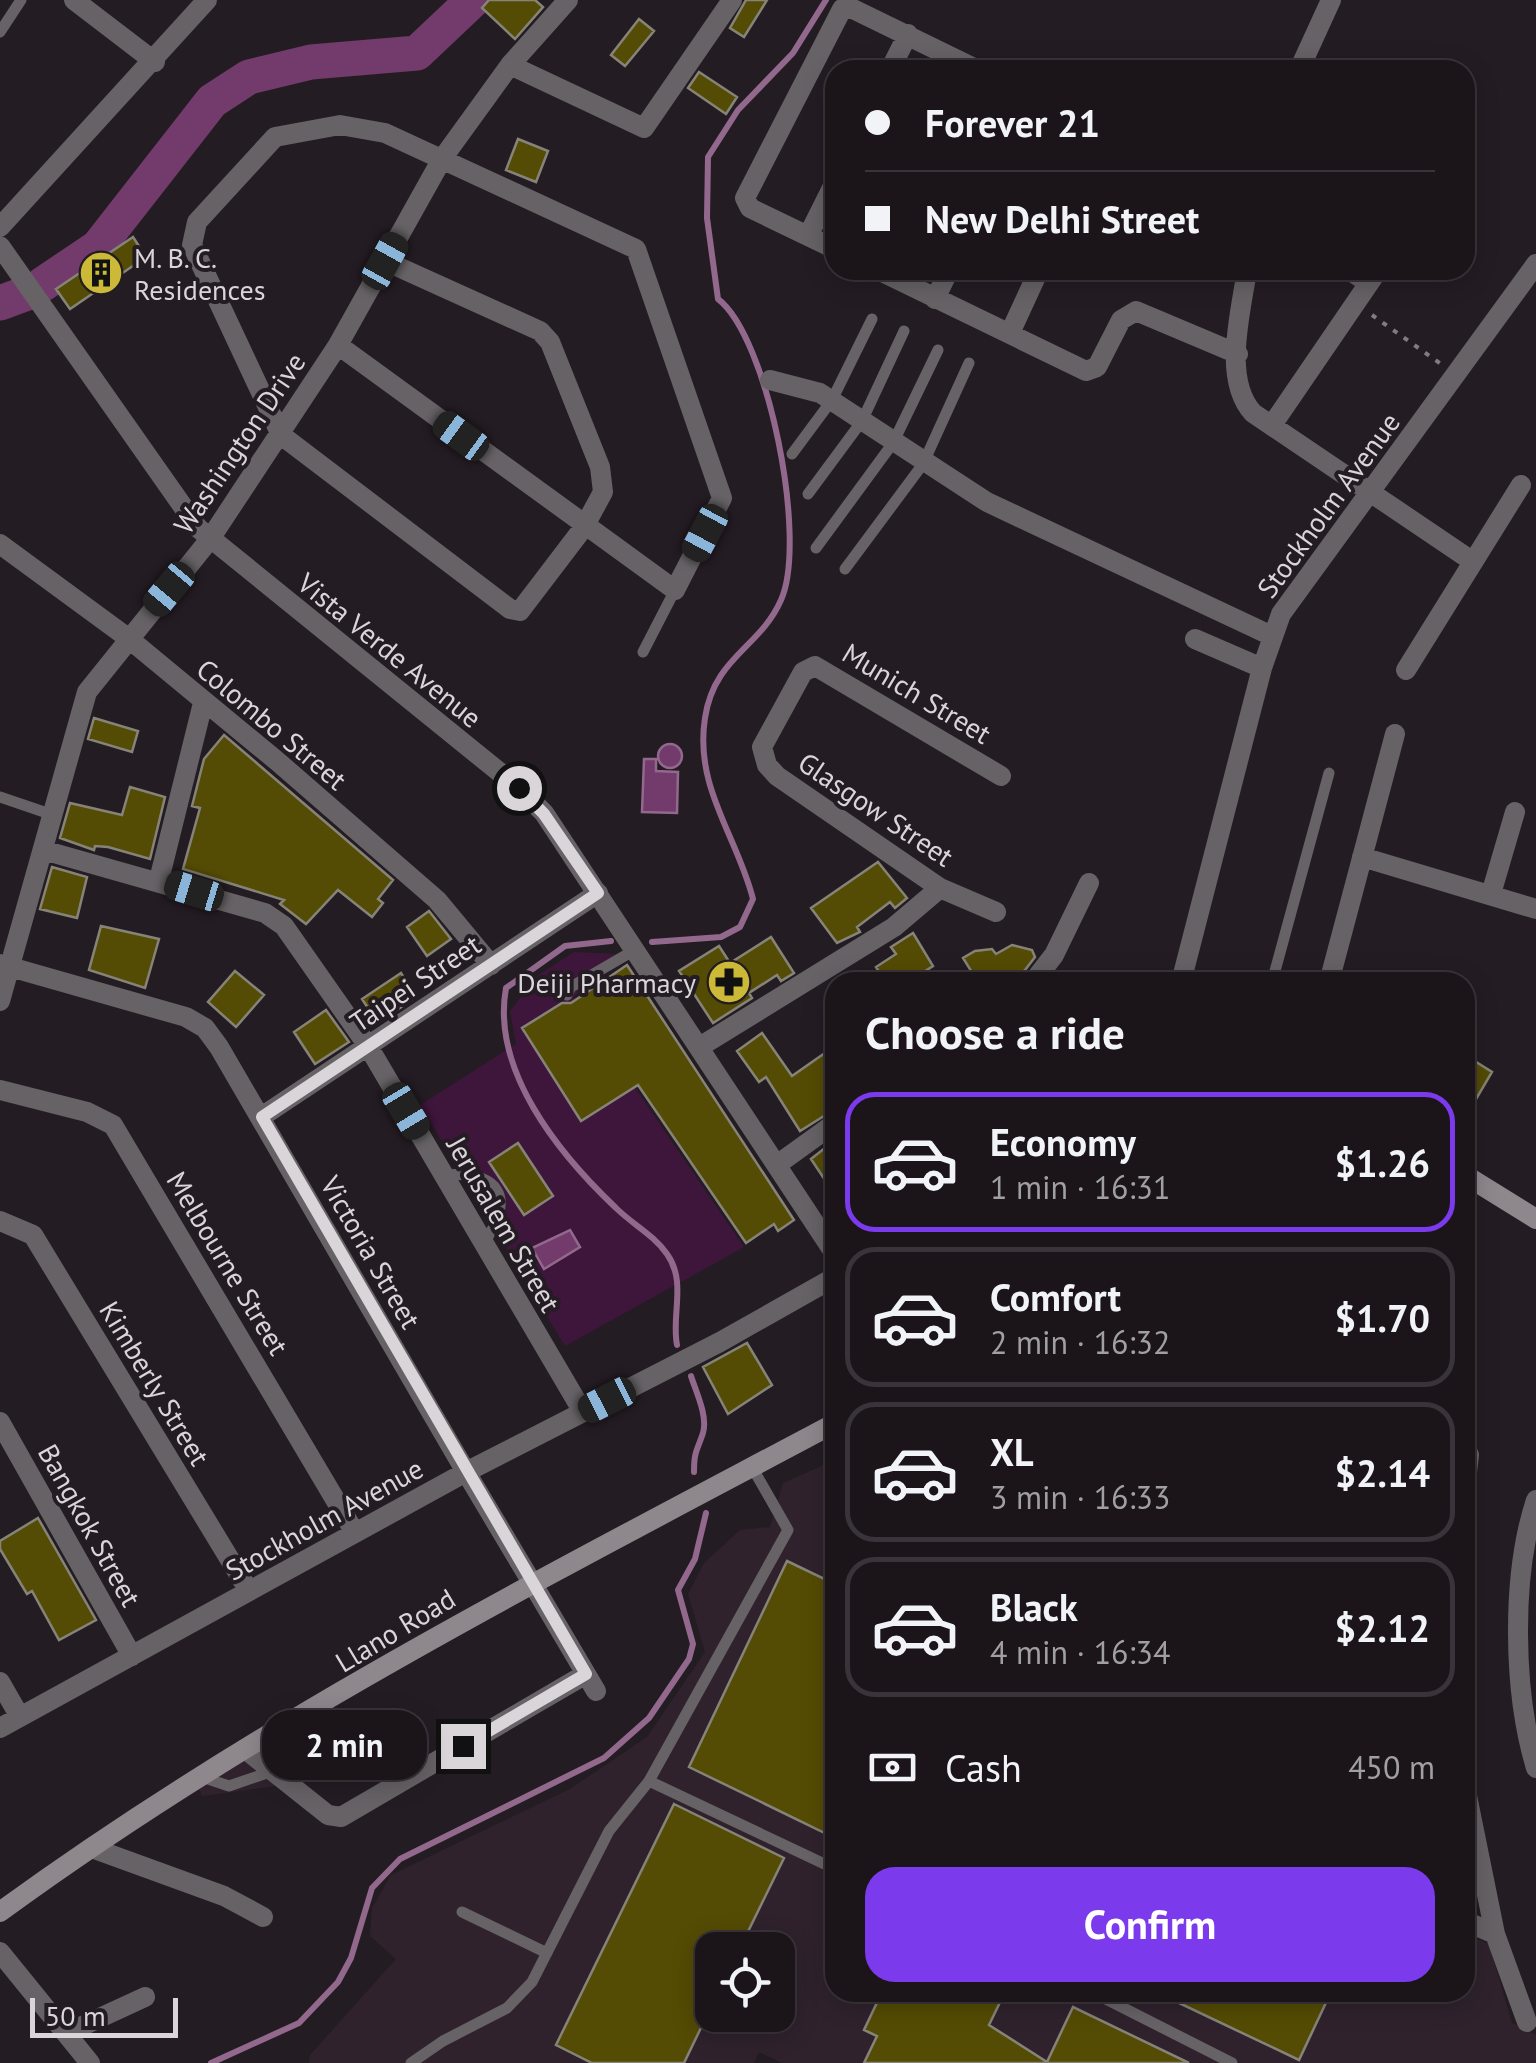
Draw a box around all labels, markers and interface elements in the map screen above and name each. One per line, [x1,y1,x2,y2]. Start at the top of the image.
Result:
text: Forever 21 [925,98,1100,147]
text: New Delhi Street [925,194,1199,243]
car [357,227,413,295]
place label: M. B. C. Residences [134,239,265,308]
building icon: M. B. C. Residences [78,250,124,296]
street label: Washington Drive [165,345,313,541]
street label: Stockholm Avenue [1248,405,1408,605]
car [428,406,494,466]
car [678,499,732,567]
car [138,556,200,622]
street label: Vista Verde Avenue [290,564,490,736]
street label: Munich Street [836,634,999,752]
street label: Colombo Street [189,650,355,798]
street label: Glasgow Street [791,743,961,875]
route start [497,766,542,811]
car [161,868,227,914]
street label: Taipei Street [343,925,488,1040]
pharmacy icon: Deiji Pharmacy [706,959,752,1005]
place label: Deiji Pharmacy [517,964,696,1001]
text: Choose a ride [865,1003,1125,1061]
car [378,1078,434,1144]
icon: car [870,1117,960,1207]
text: Economy [990,1117,1136,1166]
street label: Jerusalem Street [438,1129,569,1319]
text: $1.26 [1334,1138,1430,1187]
street label: Melbourne Street [159,1164,298,1362]
text: 1 min · 16:31 [990,1166,1170,1208]
street label: Victoria Street [312,1168,430,1335]
icon: car [870,1272,960,1362]
text: Comfort [990,1272,1121,1321]
text: $1.70 [1334,1293,1430,1342]
street label: Kimberly Street [91,1294,219,1472]
text: 2 min · 16:32 [990,1321,1170,1363]
car [573,1373,641,1427]
icon: car [870,1427,960,1517]
text: XL [990,1427,1034,1476]
street label: Bangkok Street [30,1437,150,1613]
text: $2.14 [1334,1448,1430,1497]
street label: Stockholm Avenue [219,1449,429,1589]
text: 3 min · 16:33 [990,1476,1170,1518]
street label: Llano Road [328,1580,462,1680]
icon: car [870,1582,960,1672]
text: Black [990,1582,1078,1631]
text: $2.12 [1334,1603,1430,1652]
text: 4 min · 16:34 [990,1631,1170,1673]
callout: 2 min [263,1711,428,1781]
text: 2 min [305,1724,384,1766]
route end [441,1724,486,1769]
icon: cash [865,1740,920,1795]
text: Cash [945,1743,1022,1792]
text: 450 m [1348,1746,1435,1788]
button: Confirm [865,1867,1435,1982]
map controls [695,1932,795,2032]
button: locate [695,1932,795,2032]
scale bar [30,1993,178,2038]
text: 50 m [45,1997,106,2034]

